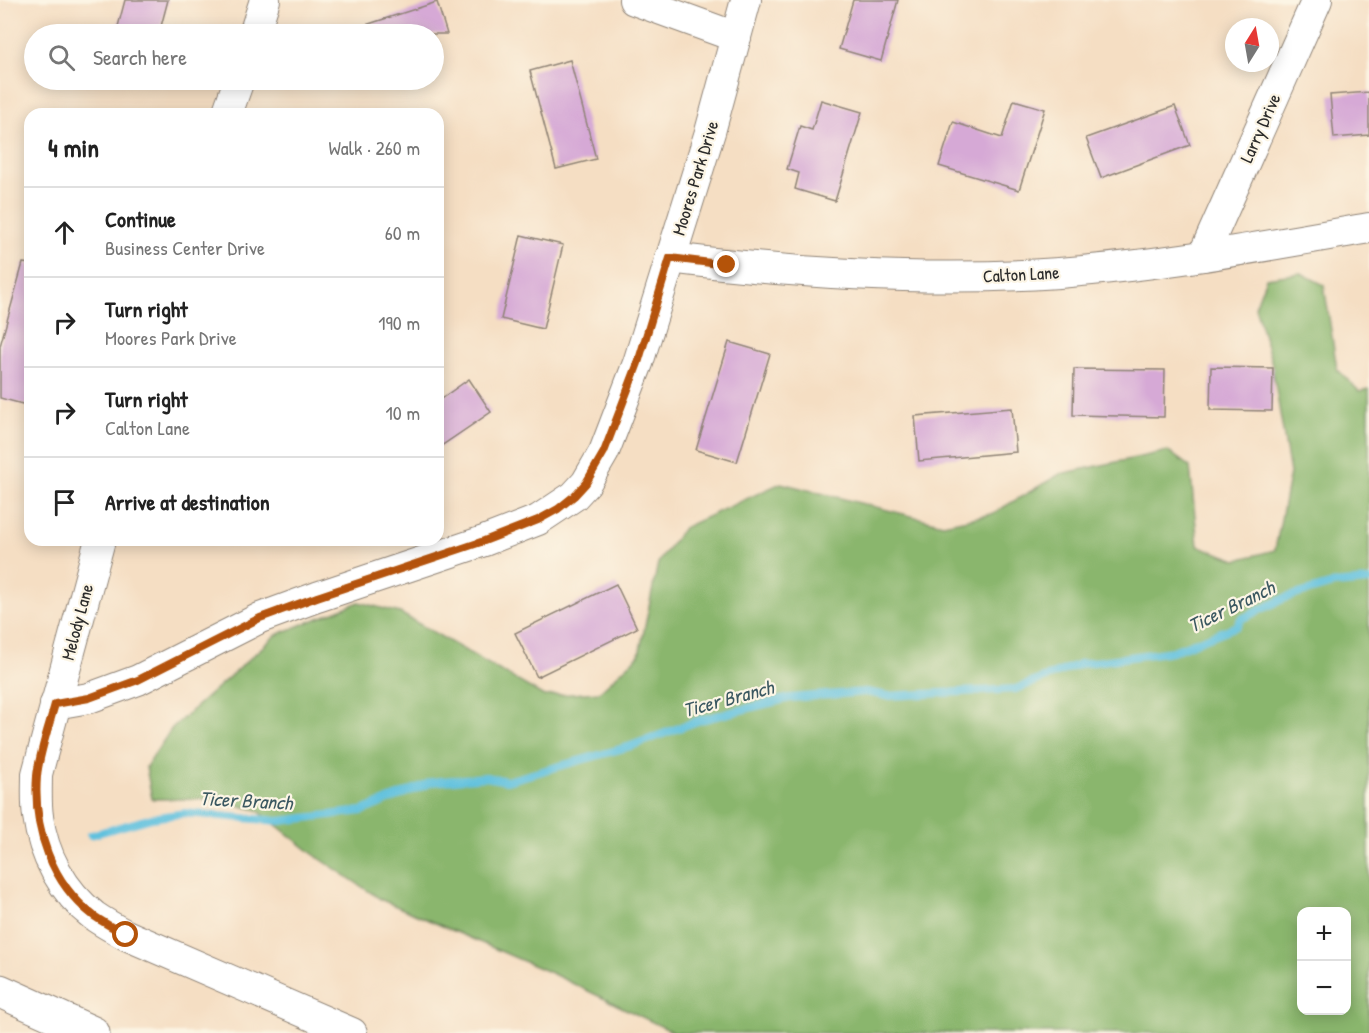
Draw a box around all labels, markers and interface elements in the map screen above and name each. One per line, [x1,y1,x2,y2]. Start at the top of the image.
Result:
north arrow [1225,18,1279,72]
search box [24,24,444,90]
icon: search [45,41,78,74]
text: Search here [93,42,187,72]
street label: Larry Drive [1234,89,1286,167]
street label: Moores Park Drive [666,118,724,238]
text: 4 min [48,130,99,165]
text: Walk · 260 m [329,134,420,161]
text: Continue [105,204,176,234]
icon: ahead [48,216,81,249]
text: 60 m [385,219,420,246]
text: Business Center Drive [105,234,265,261]
route end [713,251,739,277]
street label: Calton Lane [982,260,1060,288]
text: Turn right [105,294,188,324]
icon: right [48,306,81,339]
text: 190 m [378,309,420,336]
text: Moores Park Drive [105,324,237,351]
text: Turn right [105,384,188,414]
icon: right [48,396,81,429]
text: 10 m [386,399,420,426]
text: Calton Lane [105,414,190,441]
icon: arrive [48,486,81,519]
text: Arrive at destination [105,487,270,517]
water label: Ticer Branch [1183,573,1280,638]
street label: Melody Lane [55,581,99,663]
water label: Ticer Branch [680,673,778,723]
water label: Ticer Branch [199,784,295,816]
map controls [1297,907,1351,1015]
button: + [1297,907,1351,961]
route start [112,921,138,947]
button: − [1297,961,1351,1015]

